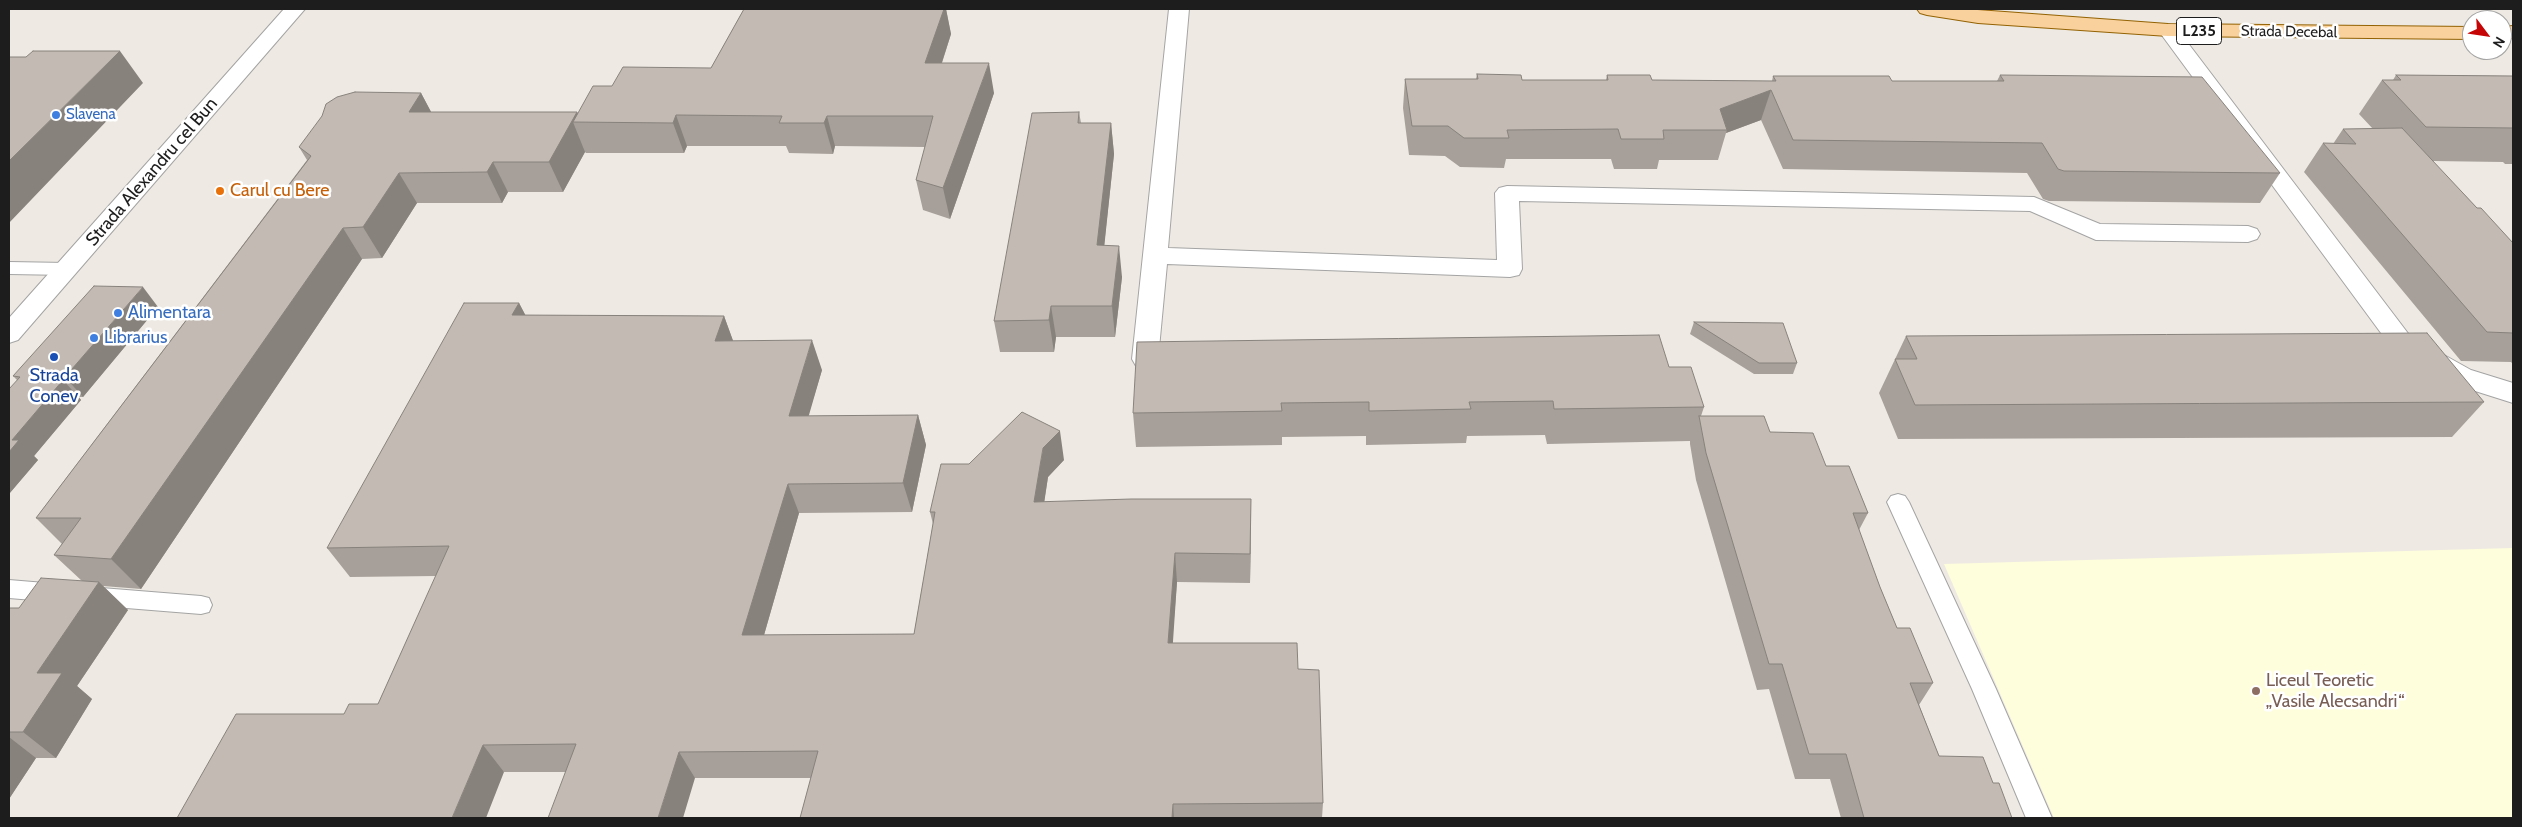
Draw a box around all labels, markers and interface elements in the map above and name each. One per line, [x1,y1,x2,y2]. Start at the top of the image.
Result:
north arrow [2462,10,2512,60]
road number: L235 [2176,18,2222,44]
street label: Strada Decebal [2241,22,2337,42]
text: N [2489,33,2509,51]
street label: Strada Alexandru cel Bun [82,93,222,251]
place label: Slavena [66,106,116,124]
marker: Slavena [50,109,62,121]
place label: Carul cu Bere [230,180,329,202]
marker: Carul cu Bere [214,185,226,197]
place label: Alimentara [128,302,211,324]
marker: Alimentara [112,307,124,319]
place label: Librarius [104,327,167,349]
marker: Librarius [88,332,100,344]
marker: Strada Conev [48,351,60,363]
place label: Strada Conev [29,365,79,408]
place label: Liceul Teoretic „Vasile Alecsandri“ [2266,670,2404,712]
marker: Liceul Teoretic „Vasile Alecsandri“ [2250,685,2262,697]

